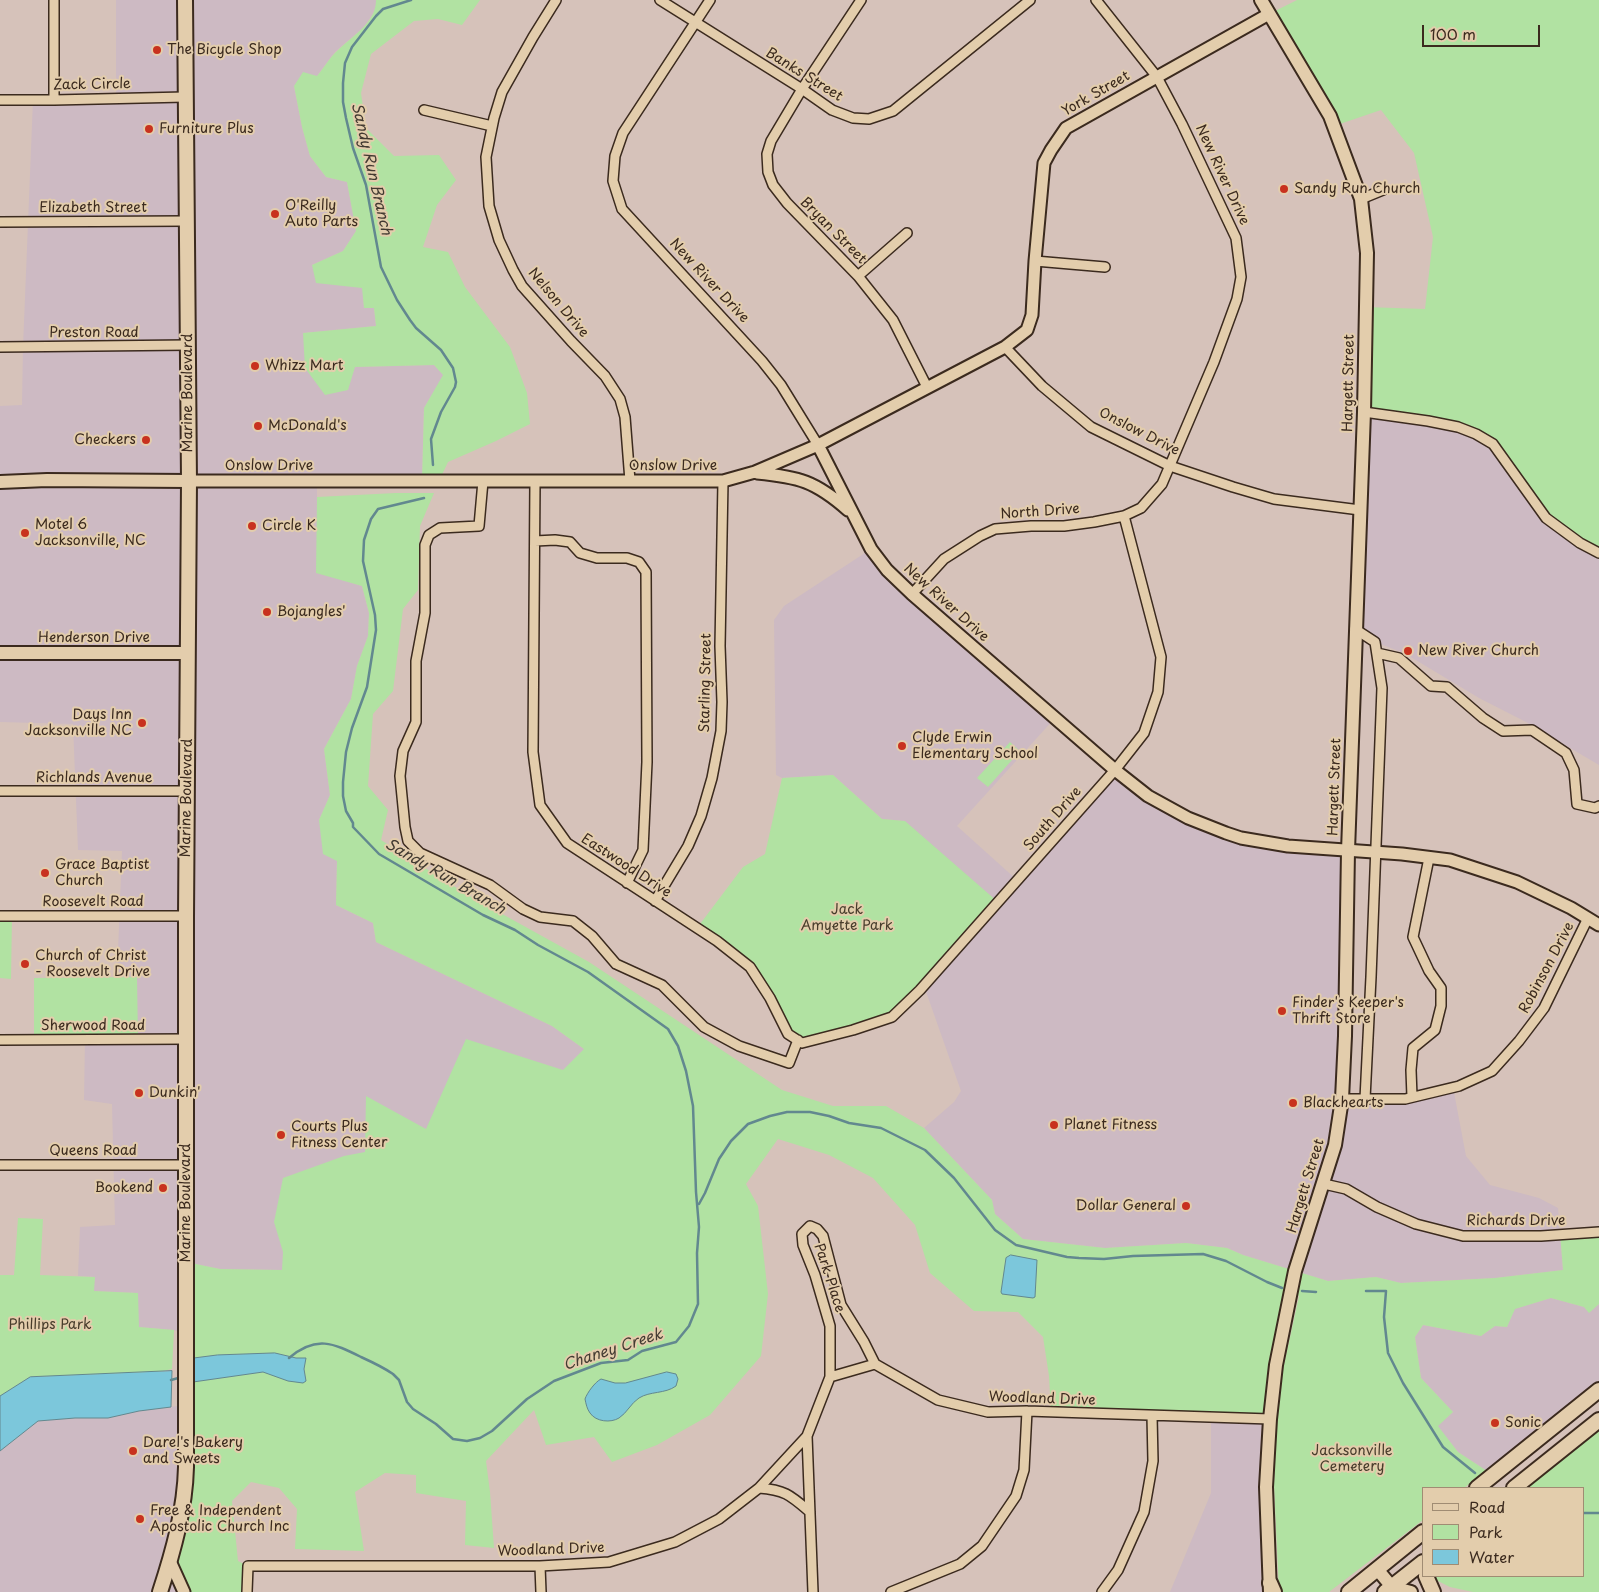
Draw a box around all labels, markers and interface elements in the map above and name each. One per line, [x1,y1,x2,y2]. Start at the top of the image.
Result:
scale bar [1424,15,1542,47]
text: 100 m [1430,22,1476,45]
place label: The Bicycle Shop [167,42,282,58]
marker: The Bicycle Shop [151,44,163,56]
street label: Banks Street [762,45,846,105]
street label: York Street [1059,68,1133,120]
street label: Zack Circle [53,76,131,94]
water label: Sandy Run Branch [347,101,395,237]
place label: Furniture Plus [159,121,254,137]
street label: New River Drive [1191,122,1253,228]
marker: Furniture Plus [143,123,155,135]
place label: Sandy Run Church [1294,181,1420,197]
marker: Sandy Run Church [1278,183,1290,195]
street label: Bryan Street [796,194,870,268]
place label: O'Reilly Auto Parts [285,198,358,230]
street label: Elizabeth Street [39,200,147,216]
marker: O'Reilly Auto Parts [269,208,281,220]
street label: New River Drive [666,236,752,326]
street label: Nelson Drive [524,265,592,341]
street label: Preston Road [49,325,139,341]
street label: Marine Boulevard [180,334,196,452]
street label: Hargett Street [1340,334,1358,432]
place label: Whizz Mart [265,358,343,374]
marker: Whizz Mart [249,360,261,372]
street label: Onslow Drive [1096,404,1182,460]
place label: McDonald's [268,418,347,434]
marker: McDonald's [252,420,264,432]
place label: Checkers [74,432,136,448]
marker: Checkers [140,434,152,446]
street label: Onslow Drive [225,458,313,474]
street label: Onslow Drive [629,458,717,474]
street label: North Drive [1000,501,1080,523]
place label: Motel 6 Jacksonville, NC [35,517,146,550]
place label: Circle K [262,518,316,534]
marker: Circle K [246,520,258,532]
marker: Motel 6 Jacksonville, NC [19,527,31,539]
street label: New River Drive [900,560,992,646]
place label: Bojangles' [277,604,346,620]
marker: Bojangles' [261,606,273,618]
street label: Henderson Drive [38,630,150,646]
street label: Starling Street [697,633,715,733]
place label: New River Church [1418,643,1539,659]
marker: New River Church [1402,645,1414,657]
place label: Days Inn Jacksonville NC [25,707,132,740]
marker: Days Inn Jacksonville NC [136,717,148,729]
place label: Clyde Erwin Elementary School [912,730,1038,762]
street label: Marine Boulevard [178,738,196,858]
street label: Hargett Street [1325,738,1345,836]
marker: Clyde Erwin Elementary School [896,740,908,752]
street label: Richlands Avenue [36,770,152,786]
street label: South Drive [1021,784,1085,854]
street label: Eastwood Drive [578,831,674,901]
water label: Sandy Run Branch [382,835,508,919]
place label: Grace Baptist Church [55,857,149,890]
marker: Grace Baptist Church [39,867,51,879]
street label: Roosevelt Road [42,894,144,910]
park label: Jack Amyette Park [801,902,893,934]
street label: Robinson Drive [1516,920,1578,1016]
place label: Church of Christ - Roosevelt Drive [35,948,150,980]
marker: Church of Christ - Roosevelt Drive [19,958,31,970]
place label: Finder's Keeper's Thrift Store [1292,995,1404,1028]
marker: Finder's Keeper's Thrift Store [1276,1005,1288,1017]
street label: Sherwood Road [41,1018,145,1034]
place label: Dunkin' [149,1085,201,1101]
marker: Dunkin' [133,1087,145,1099]
place label: Blackhearts [1303,1095,1383,1111]
marker: Blackhearts [1287,1097,1299,1109]
place label: Planet Fitness [1064,1117,1157,1133]
place label: Courts Plus Fitness Center [291,1119,387,1152]
marker: Planet Fitness [1048,1119,1060,1131]
marker: Courts Plus Fitness Center [275,1129,287,1141]
street label: Hargett Street [1284,1137,1328,1235]
street label: Queens Road [49,1143,137,1159]
street label: Marine Boulevard [178,1144,194,1262]
place label: Bookend [95,1180,153,1196]
marker: Bookend [157,1182,169,1194]
place label: Dollar General [1076,1198,1176,1214]
marker: Dollar General [1180,1200,1192,1212]
street label: Richards Drive [1467,1213,1565,1229]
street label: Park Place [810,1241,848,1315]
park label: Phillips Park [9,1317,91,1333]
water label: Chaney Creek [561,1325,665,1375]
street label: Woodland Drive [988,1389,1096,1409]
place label: Sonic [1505,1415,1541,1431]
marker: Sonic [1489,1417,1501,1429]
place label: Darel's Bakery and Sweets [143,1435,243,1468]
park label: Jacksonville Cemetery [1312,1443,1392,1475]
marker: Darel's Bakery and Sweets [127,1445,139,1457]
legend [1422,1487,1584,1577]
text: Road [1469,1495,1505,1518]
place label: Free & Independent Apostolic Church Inc [150,1503,289,1535]
marker: Free & Independent Apostolic Church Inc [134,1513,146,1525]
text: Park [1469,1520,1503,1543]
street label: Woodland Drive [497,1540,605,1560]
text: Water [1469,1545,1514,1568]

